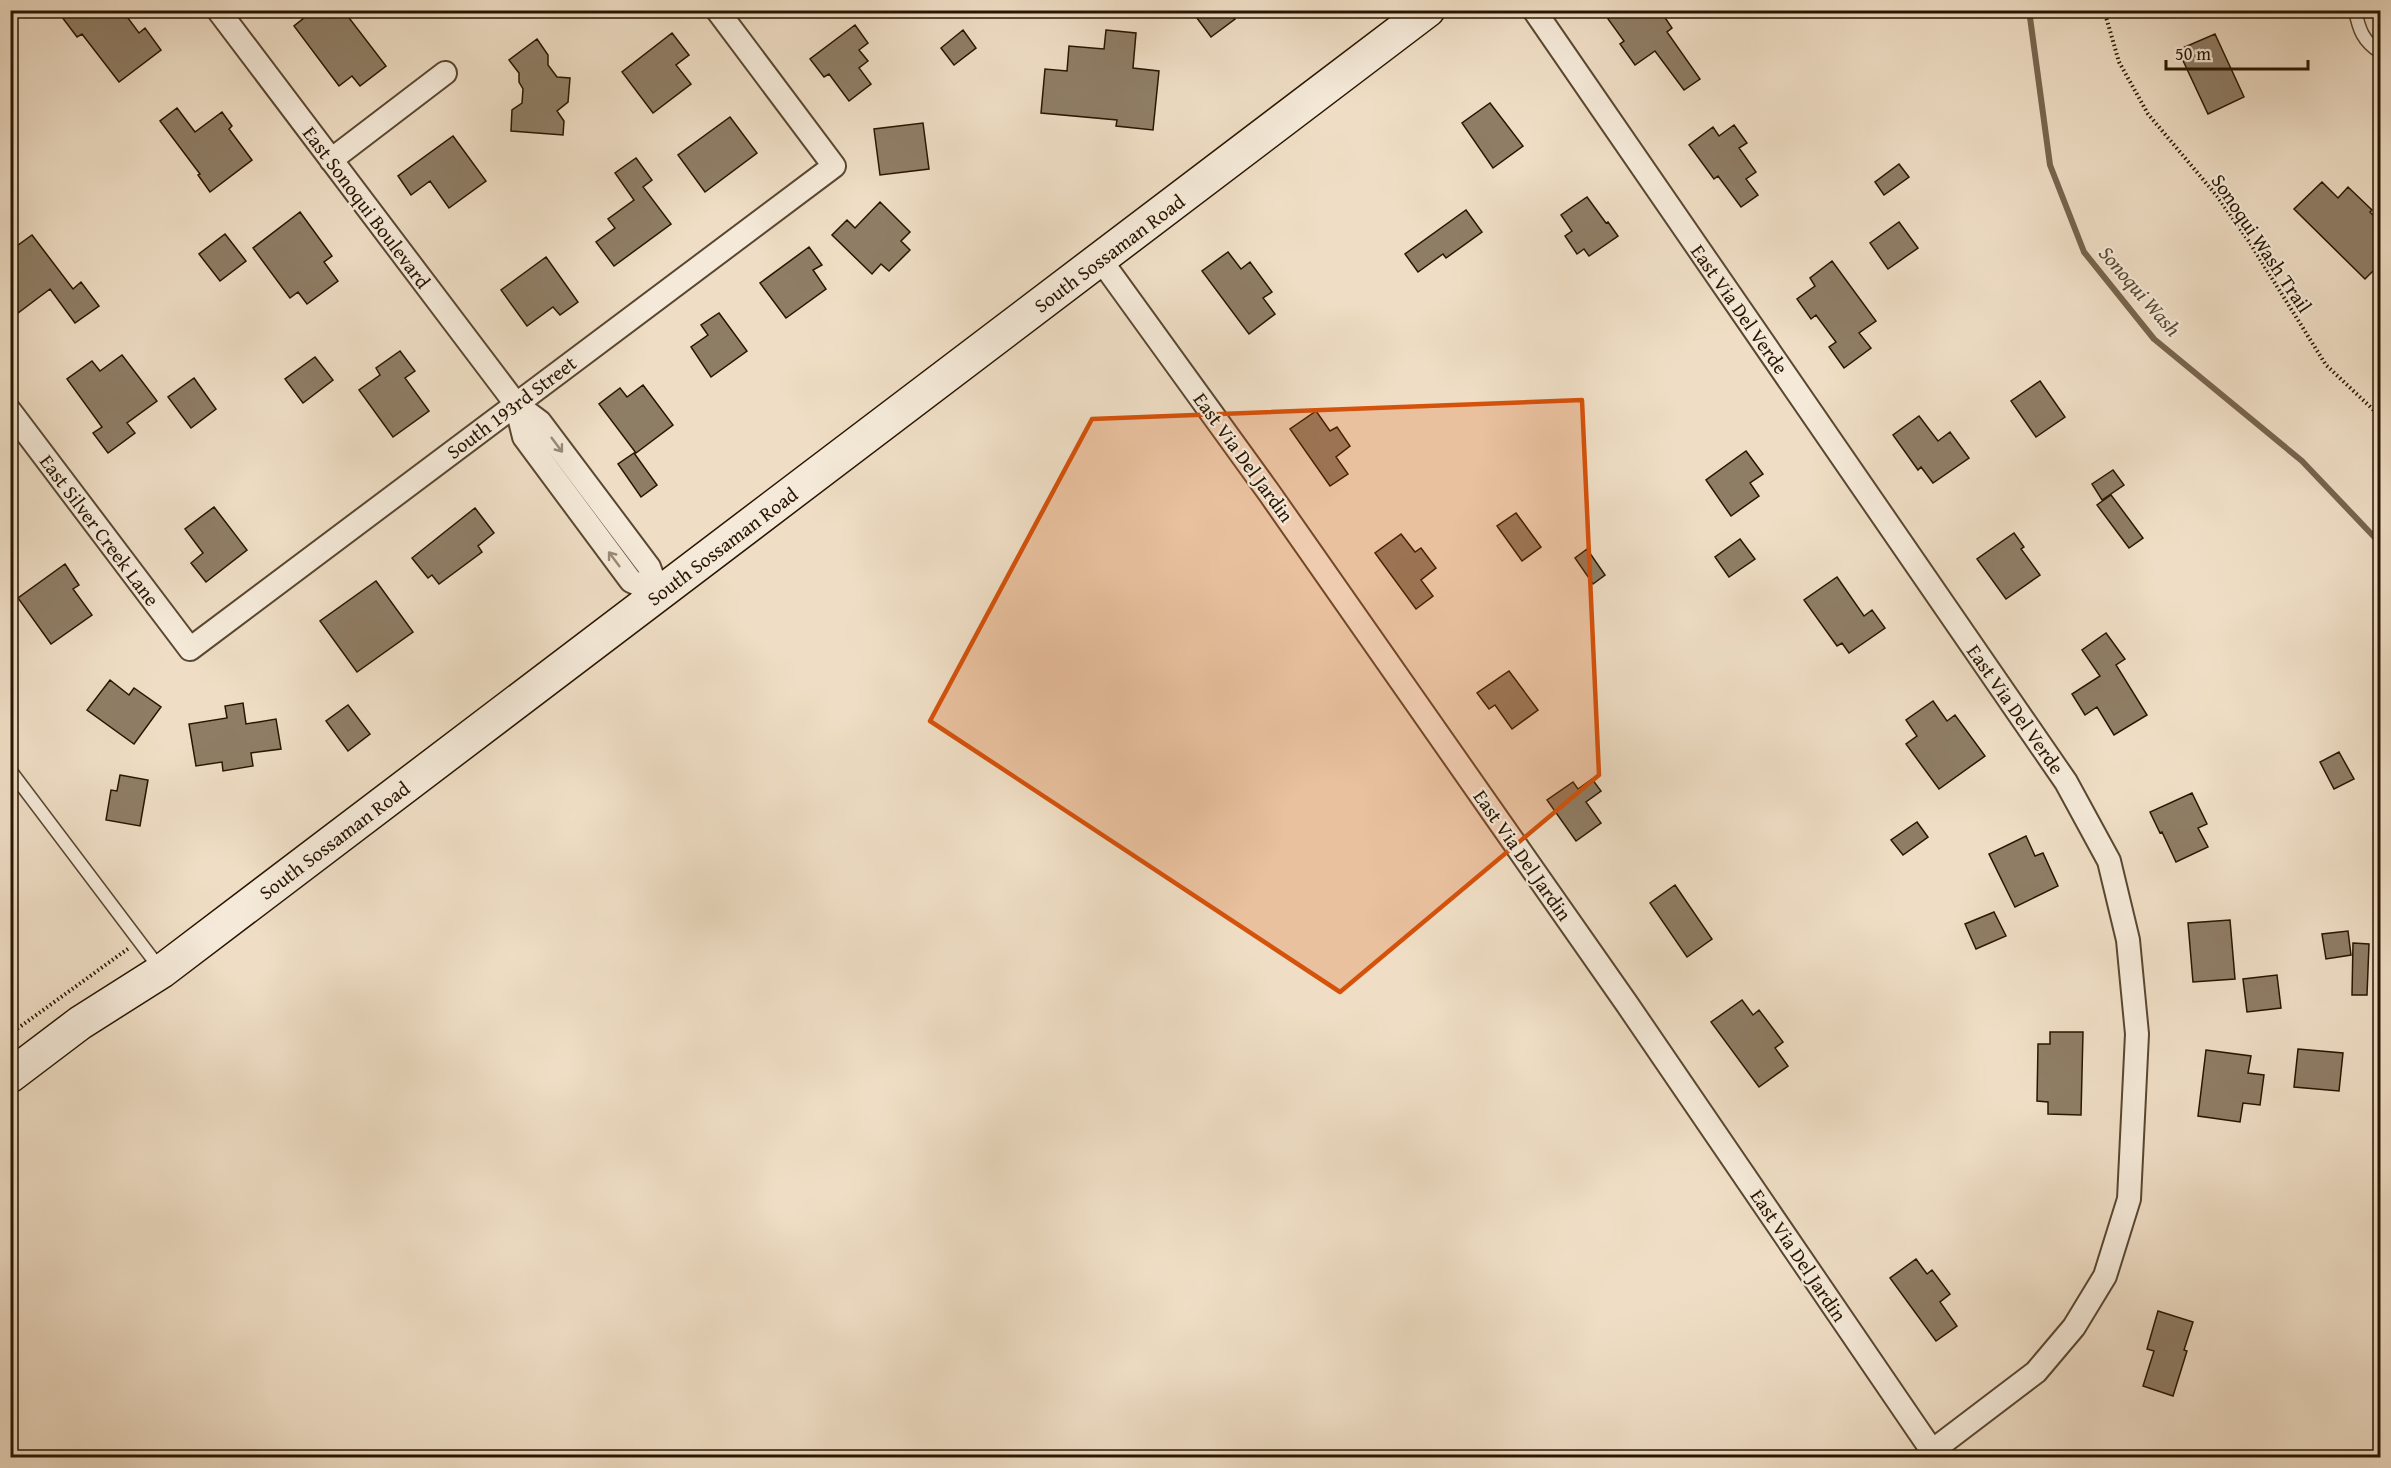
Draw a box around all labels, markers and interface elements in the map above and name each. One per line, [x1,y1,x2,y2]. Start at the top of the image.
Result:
scale bar [2166,33,2308,71]
text: 50 m [2175,40,2211,67]
street label: East Sonoqui Boulevard [296,120,438,295]
street label: Sonoqui Wash Trail [2205,168,2320,319]
street label: South Sossaman Road [1028,186,1191,319]
street label: East Via Del Verde [1684,238,1796,380]
water label: Sonoqui Wash [2092,239,2189,344]
street label: South 193rd Street [440,348,582,466]
street label: East Via Del Jardin [1187,386,1301,528]
one-way arrow [550,436,563,452]
street label: East Silver Creek Lane [33,448,167,612]
street label: South Sossaman Road [641,479,804,612]
one-way arrow [608,551,621,567]
street label: East Via Del Verde [1960,638,2072,780]
street label: South Sossaman Road [253,773,416,906]
street label: East Via Del Jardin [1467,783,1579,927]
street label: East Via Del Jardin [1744,1183,1854,1327]

